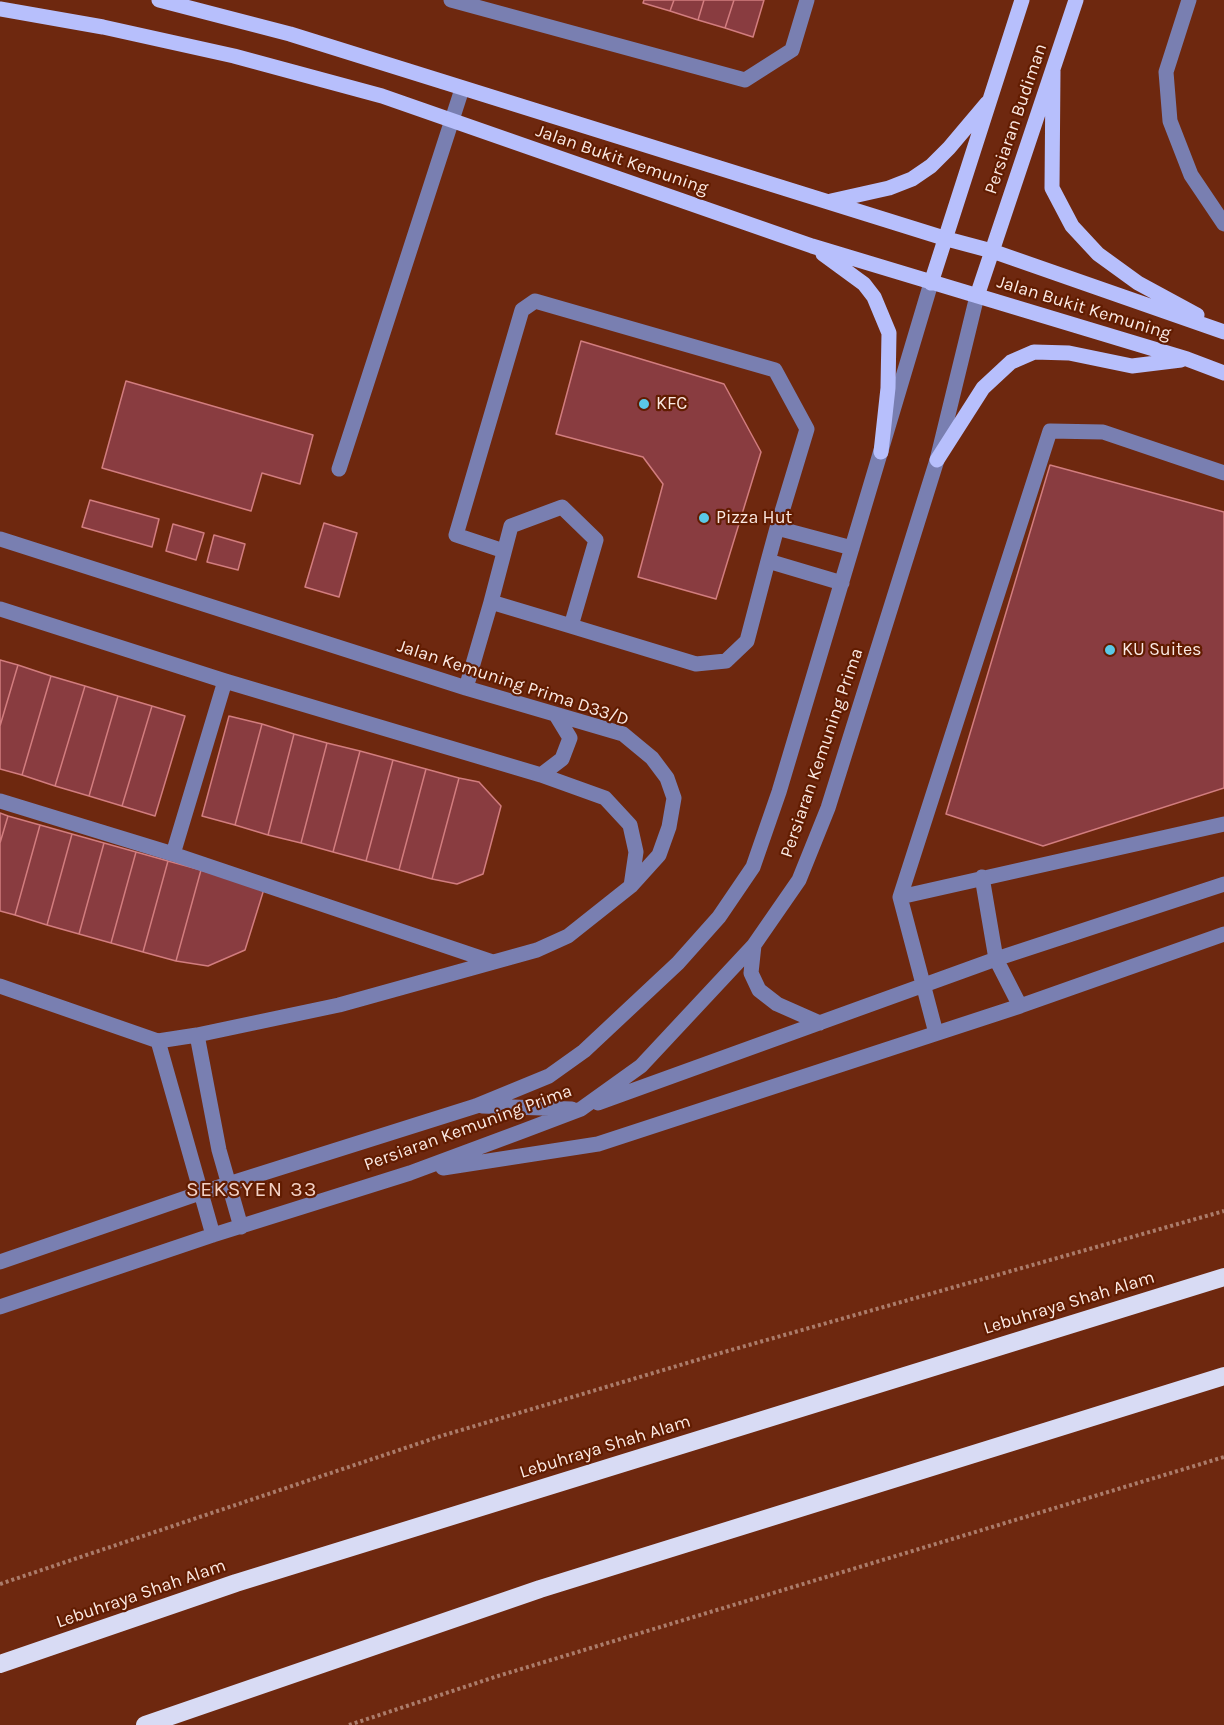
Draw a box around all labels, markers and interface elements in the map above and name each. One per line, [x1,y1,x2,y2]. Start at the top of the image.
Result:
street label: Persiaran Budiman [980,41,1052,197]
street label: Jalan Bukit Kemuning [533,120,711,200]
street label: Jalan Bukit Kemuning [994,271,1174,345]
place label: KFC [656,393,687,415]
marker: KFC [637,397,651,411]
place label: Pizza Hut [716,507,792,529]
marker: Pizza Hut [697,511,711,525]
street label: Jalan Kemuning Prima D33/D [394,635,632,731]
place label: KU Suites [1122,639,1202,661]
marker: KU Suites [1103,643,1117,657]
street label: Persiaran Kemuning Prima [776,645,868,861]
street label: Persiaran Kemuning Prima [361,1080,575,1176]
district label: SEKSYEN 33 [186,1177,318,1203]
street label: Lebuhraya Shah Alam [981,1267,1157,1339]
street label: Lebuhraya Shah Alam [517,1411,693,1483]
street label: Lebuhraya Shah Alam [53,1555,229,1633]

